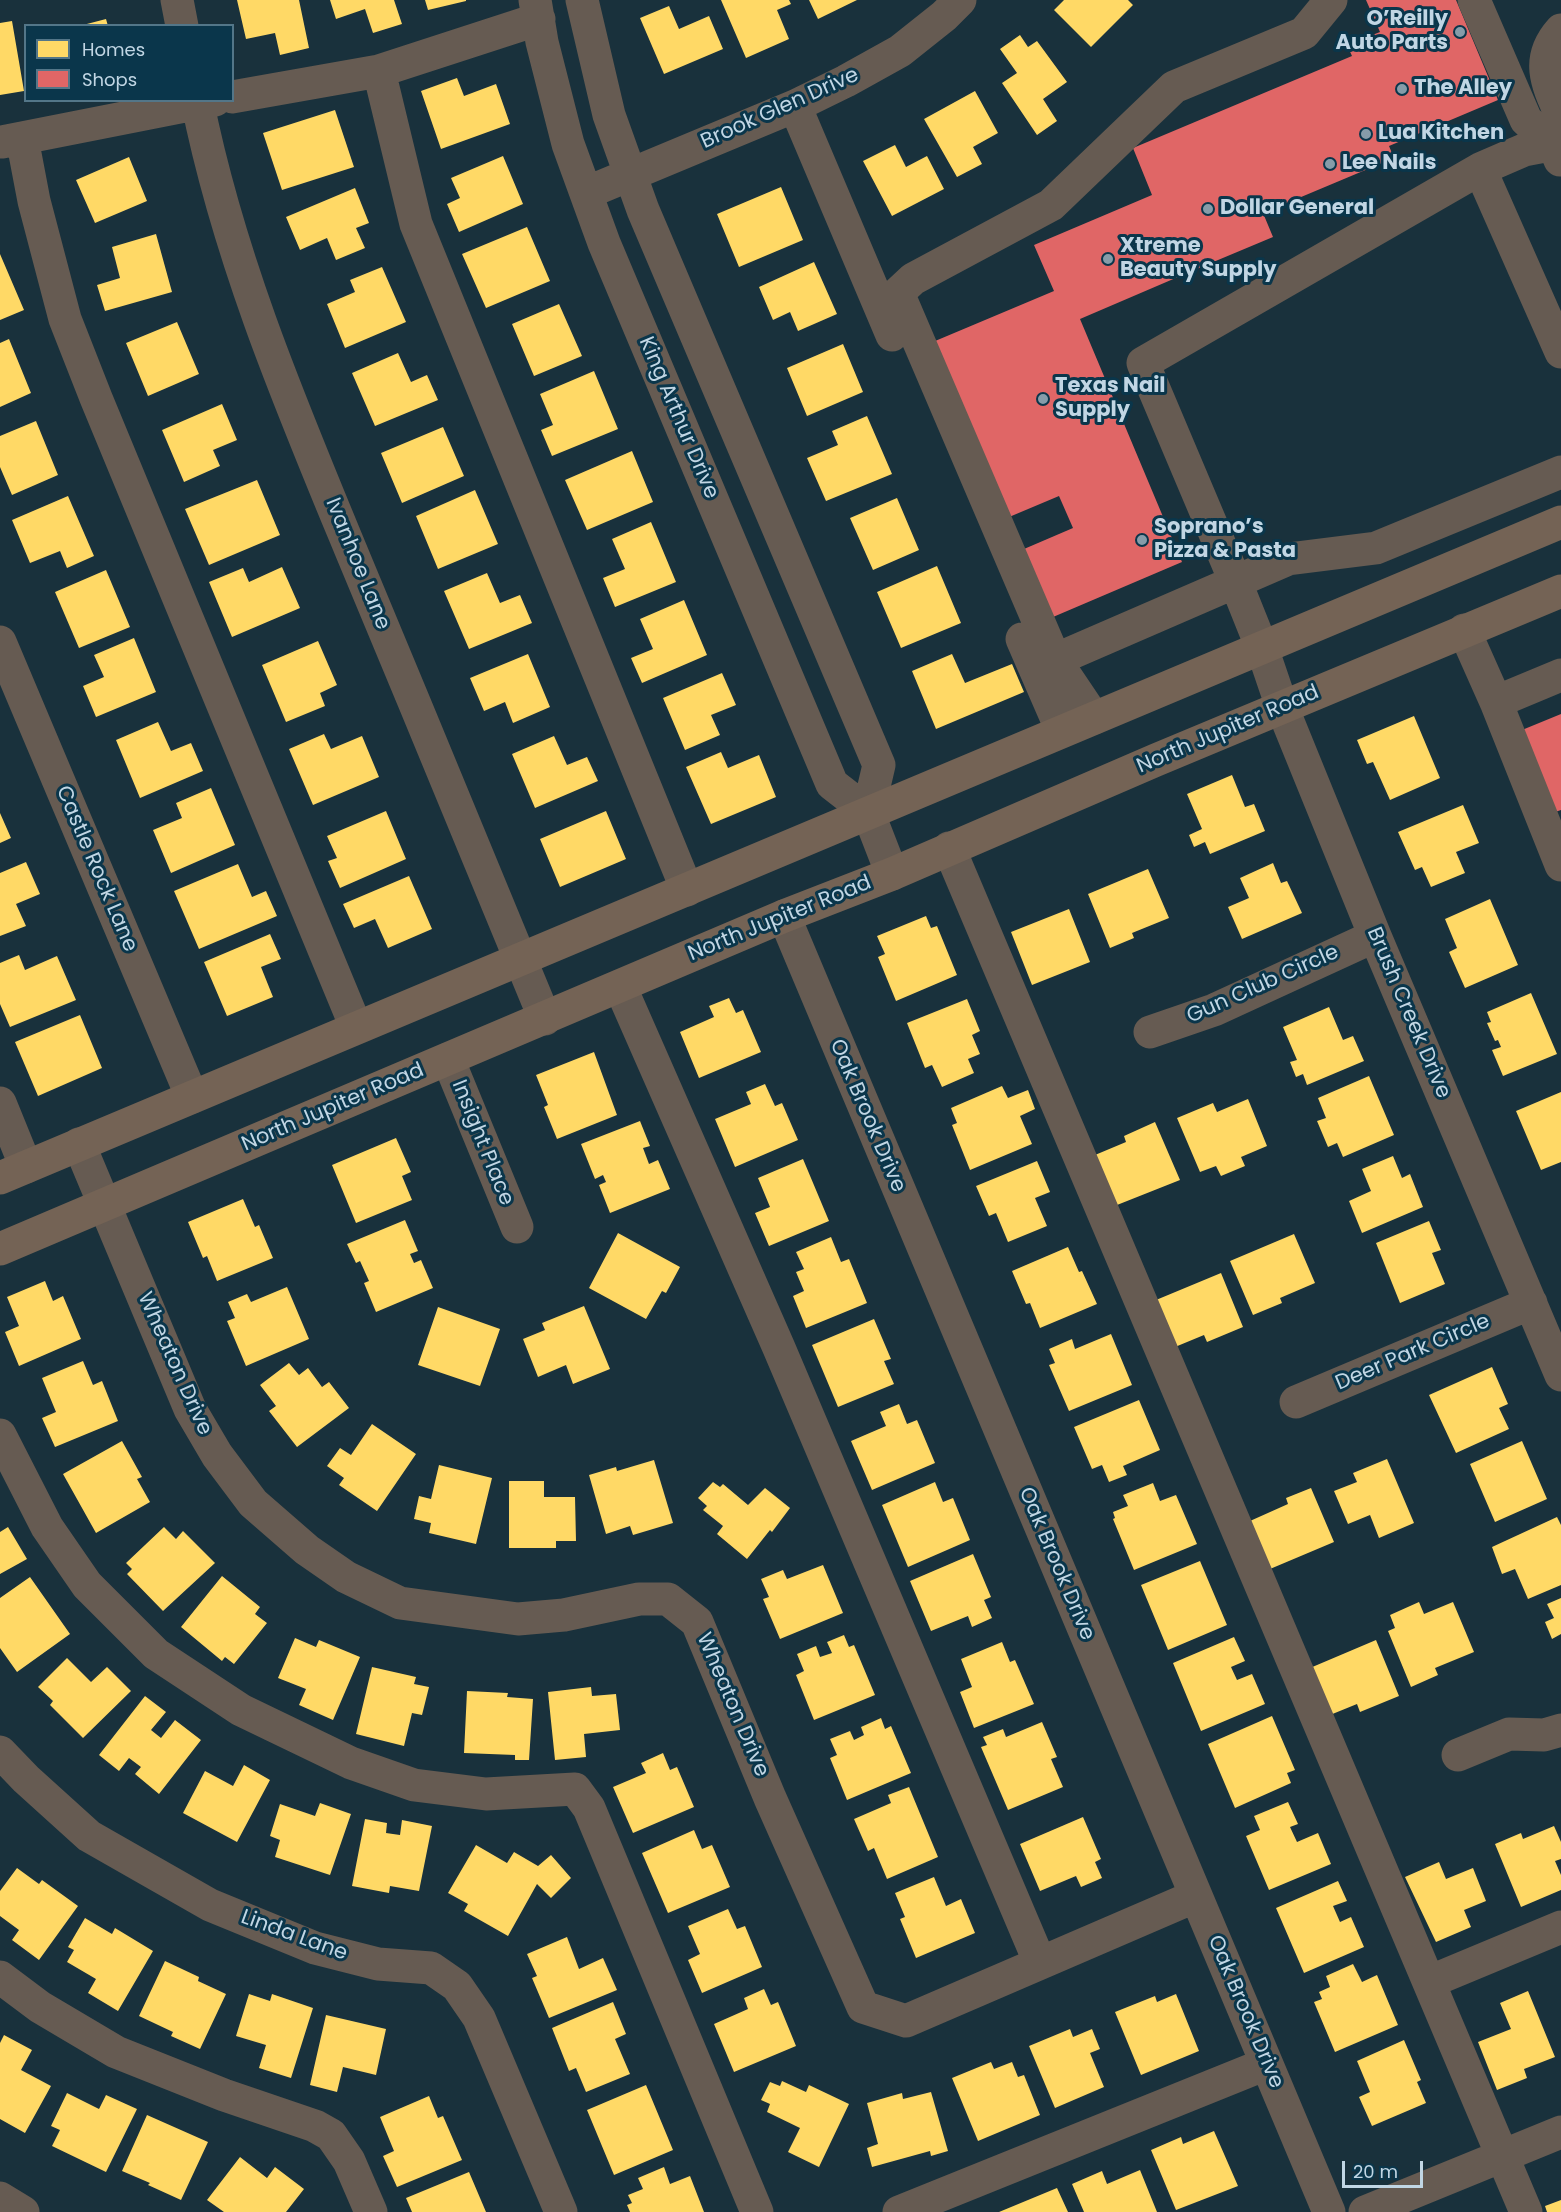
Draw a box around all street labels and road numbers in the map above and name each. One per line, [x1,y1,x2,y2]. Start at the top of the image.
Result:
street label: Brook Glen Drive [697,63,863,155]
street label: King Arthur Drive [632,333,724,503]
street label: Ivanhoe Lane [319,494,395,634]
street label: North Jupiter Road [1133,680,1323,780]
street label: Castle Rock Lane [50,782,142,956]
street label: North Jupiter Road [685,871,875,967]
street label: Brush Creek Drive [1361,924,1455,1102]
street label: Gun Club Circle [1183,940,1343,1030]
street label: Oak Brook Drive [823,1036,911,1196]
street label: North Jupiter Road [238,1058,428,1158]
street label: Insight Place [445,1077,519,1209]
street label: Wheaton Drive [131,1289,217,1439]
street label: Deer Park Circle [1332,1309,1494,1397]
street label: Oak Brook Drive [1012,1484,1100,1644]
street label: Wheaton Drive [690,1629,774,1781]
street label: Linda Lane [237,1905,351,1967]
street label: Oak Brook Drive [1201,1932,1289,2092]

